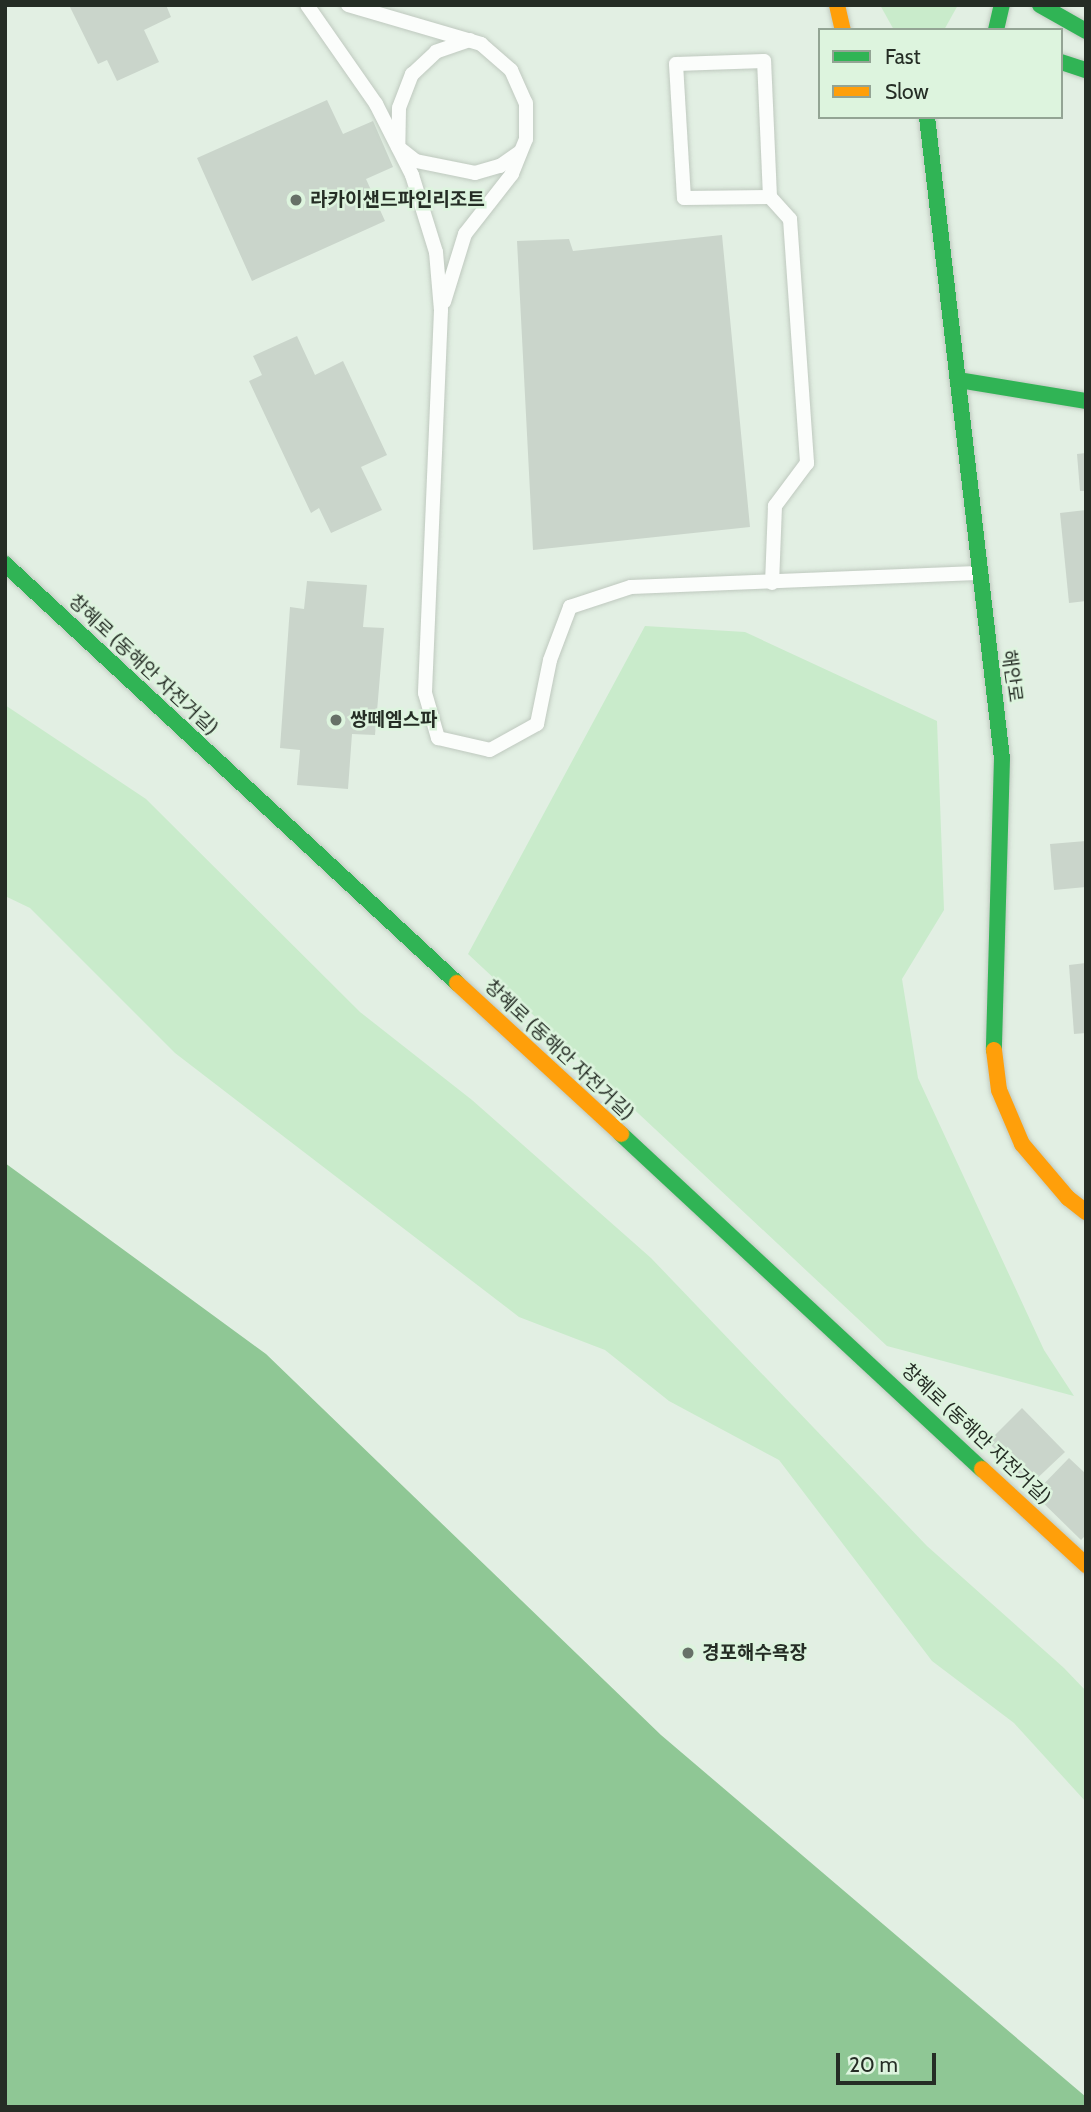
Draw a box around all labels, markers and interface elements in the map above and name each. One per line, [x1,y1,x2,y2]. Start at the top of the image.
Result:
legend [818,28,1063,119]
text: Fast [885,44,921,69]
text: Slow [885,79,929,104]
place label: 라카이샌드파인리조트 [310,189,485,211]
marker: 라카이샌드파인리조트 [288,192,304,208]
street label: 창혜로 (동해안 자전거길) [64,590,222,740]
street label: 해안로 [997,648,1027,704]
place label: 쌍떼엠스파 [350,709,437,731]
marker: 쌍떼엠스파 [328,712,344,728]
street label: 창혜로 (동해안 자전거길) [480,975,638,1125]
street label: 창혜로 (동해안 자전거길) [897,1359,1055,1509]
place label: 경포해수욕장 [702,1642,807,1664]
marker: 경포해수욕장 [680,1645,696,1661]
scale bar [839,2038,939,2082]
text: 20 m [849,2052,898,2077]

